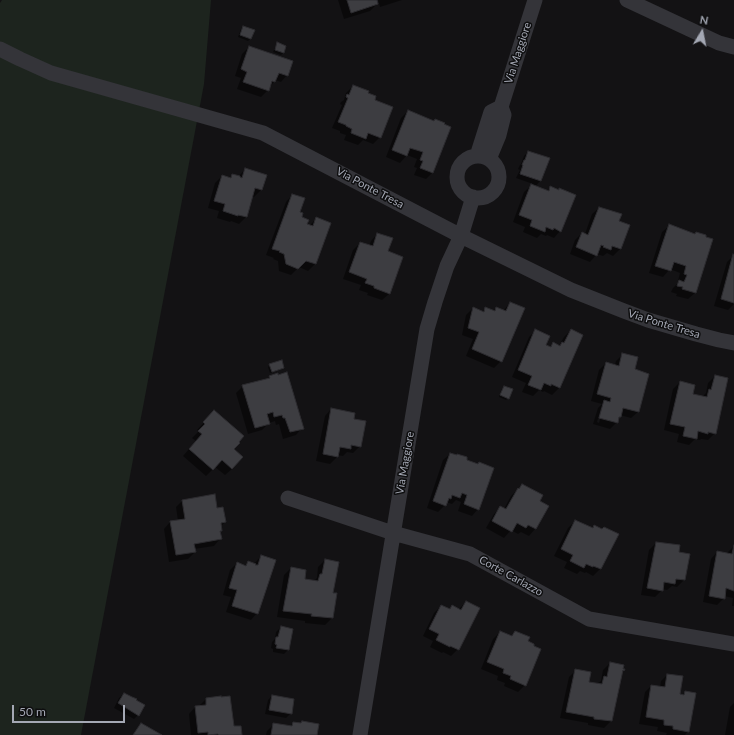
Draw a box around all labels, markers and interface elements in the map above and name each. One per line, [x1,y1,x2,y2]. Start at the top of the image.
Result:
north arrow [682,12,722,52]
text: N [699,13,709,27]
street label: Via Maggiore [502,21,534,85]
street label: Via Ponte Tresa [334,165,406,211]
street label: Via Ponte Tresa [626,307,702,341]
street label: Via Maggiore [393,430,417,496]
street label: Corte Carlazzo [477,553,545,599]
scale bar [14,697,127,723]
text: 50 m [19,704,46,719]

